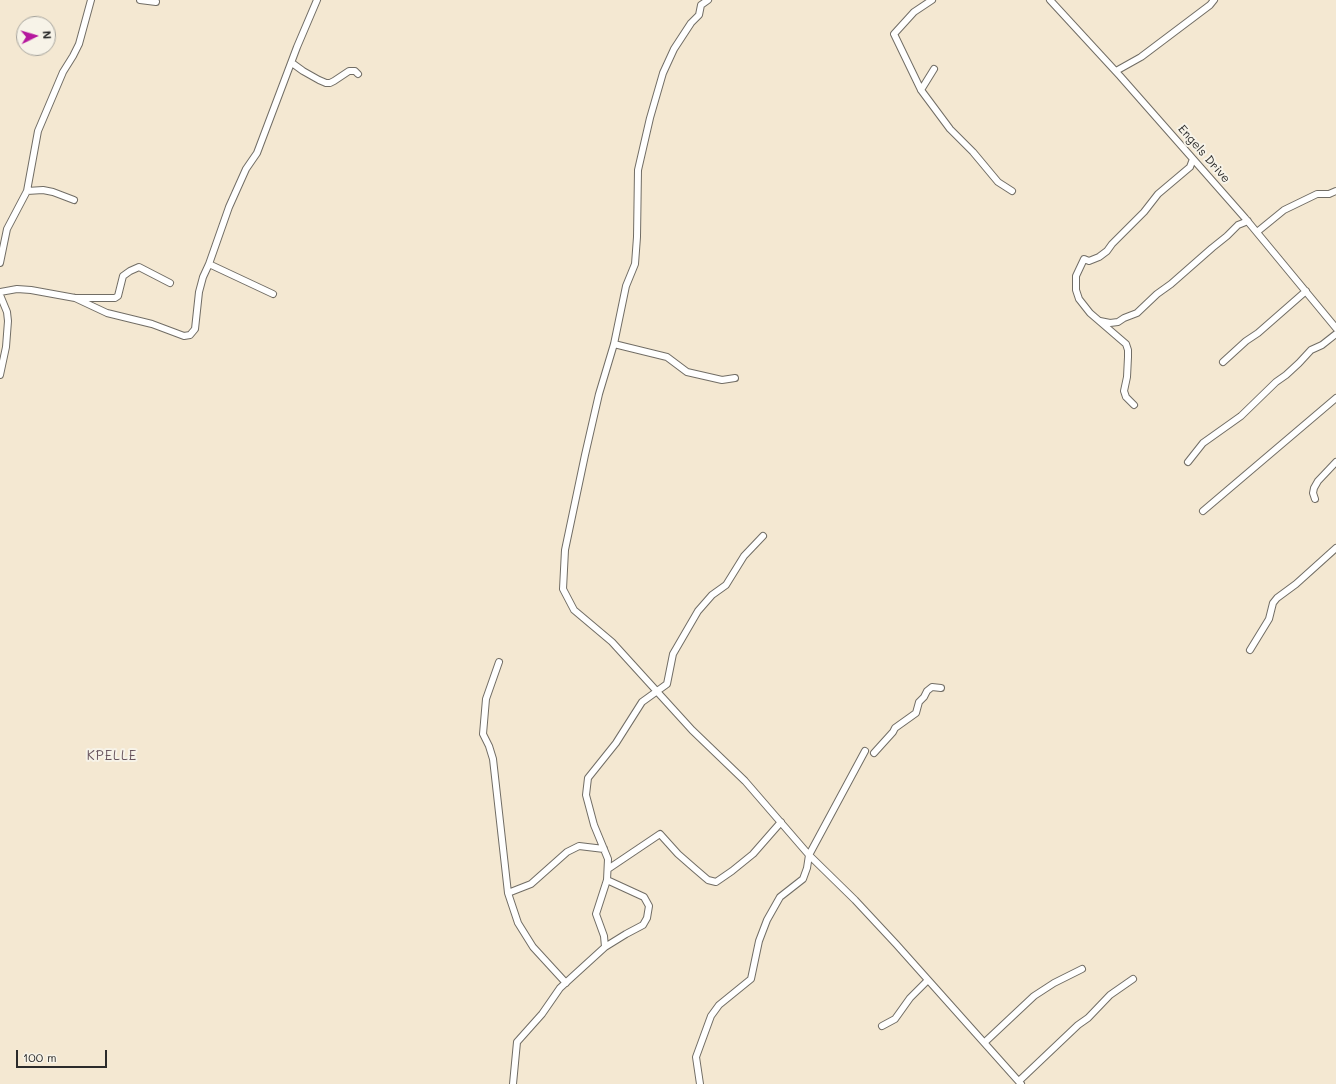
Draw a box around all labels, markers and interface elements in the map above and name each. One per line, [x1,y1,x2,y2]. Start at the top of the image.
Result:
north arrow [16,16,56,56]
text: N [40,30,55,40]
street label: Engels Drive [1175,122,1233,186]
district label: KPELLE [87,748,137,764]
scale bar [18,1042,109,1068]
text: 100 m [23,1049,57,1065]

